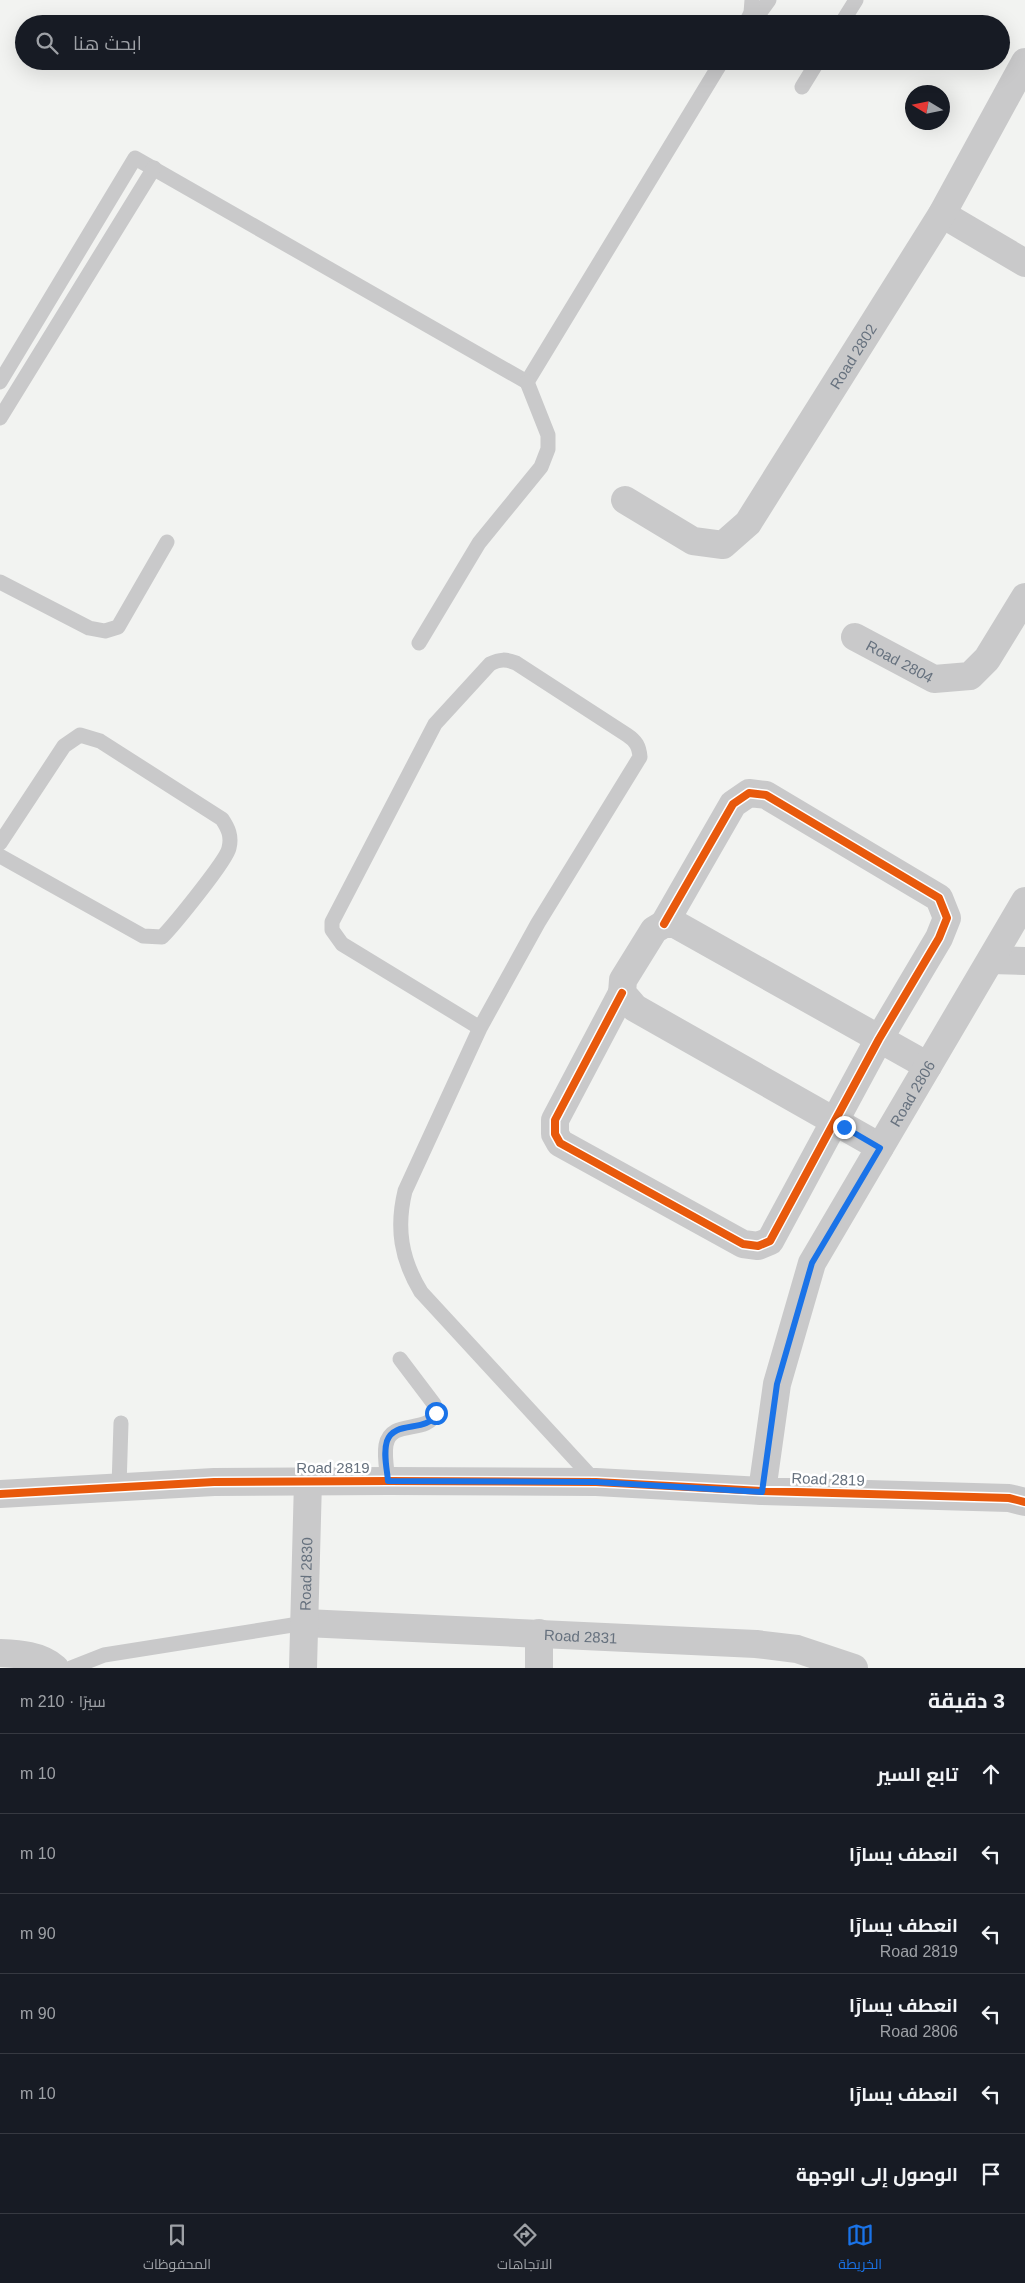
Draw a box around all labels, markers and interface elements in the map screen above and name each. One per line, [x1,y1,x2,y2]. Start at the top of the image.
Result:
search box [15,15,1010,70]
icon: search [33,29,61,57]
text: ابحث هنا [73,33,142,54]
north arrow [905,85,950,130]
street label: Road 2802 [826,321,879,392]
street label: Road 2804 [864,636,936,686]
street label: Road 2806 [886,1057,938,1129]
route end [833,1116,856,1139]
route start [425,1402,448,1425]
street label: Road 2819 [296,1459,370,1476]
street label: Road 2819 [791,1469,865,1489]
street label: Road 2830 [296,1537,315,1611]
street label: Road 2831 [544,1626,618,1646]
text: 3 دقيقة [928,1689,1005,1712]
text: سيرًا · 210 m [20,1693,106,1710]
icon: ahead [977,1760,1005,1788]
text: تابع السير [877,1764,958,1785]
text: 10 m [20,1765,56,1782]
icon: left [977,1840,1005,1868]
text: انعطف يسارًا [849,1844,958,1865]
text: 10 m [20,1845,56,1862]
text: انعطف يسارًا [849,1915,958,1936]
icon: left [977,1920,1005,1948]
text: 90 m [20,1925,56,1942]
text: Road 2819 [880,1943,958,1960]
text: انعطف يسارًا [849,1995,958,2016]
icon: left [977,2000,1005,2028]
text: 90 m [20,2005,56,2022]
text: Road 2806 [880,2023,958,2040]
icon: left [977,2080,1005,2108]
text: انعطف يسارًا [849,2084,958,2105]
text: 10 m [20,2085,56,2102]
icon: arrive [977,2160,1005,2188]
text: الوصول إلى الوجهة [796,2164,958,2185]
tab: المحفوظات [143,2221,211,2277]
tab: الاتجاهات [497,2221,552,2277]
tab: الخريطة [838,2221,882,2277]

